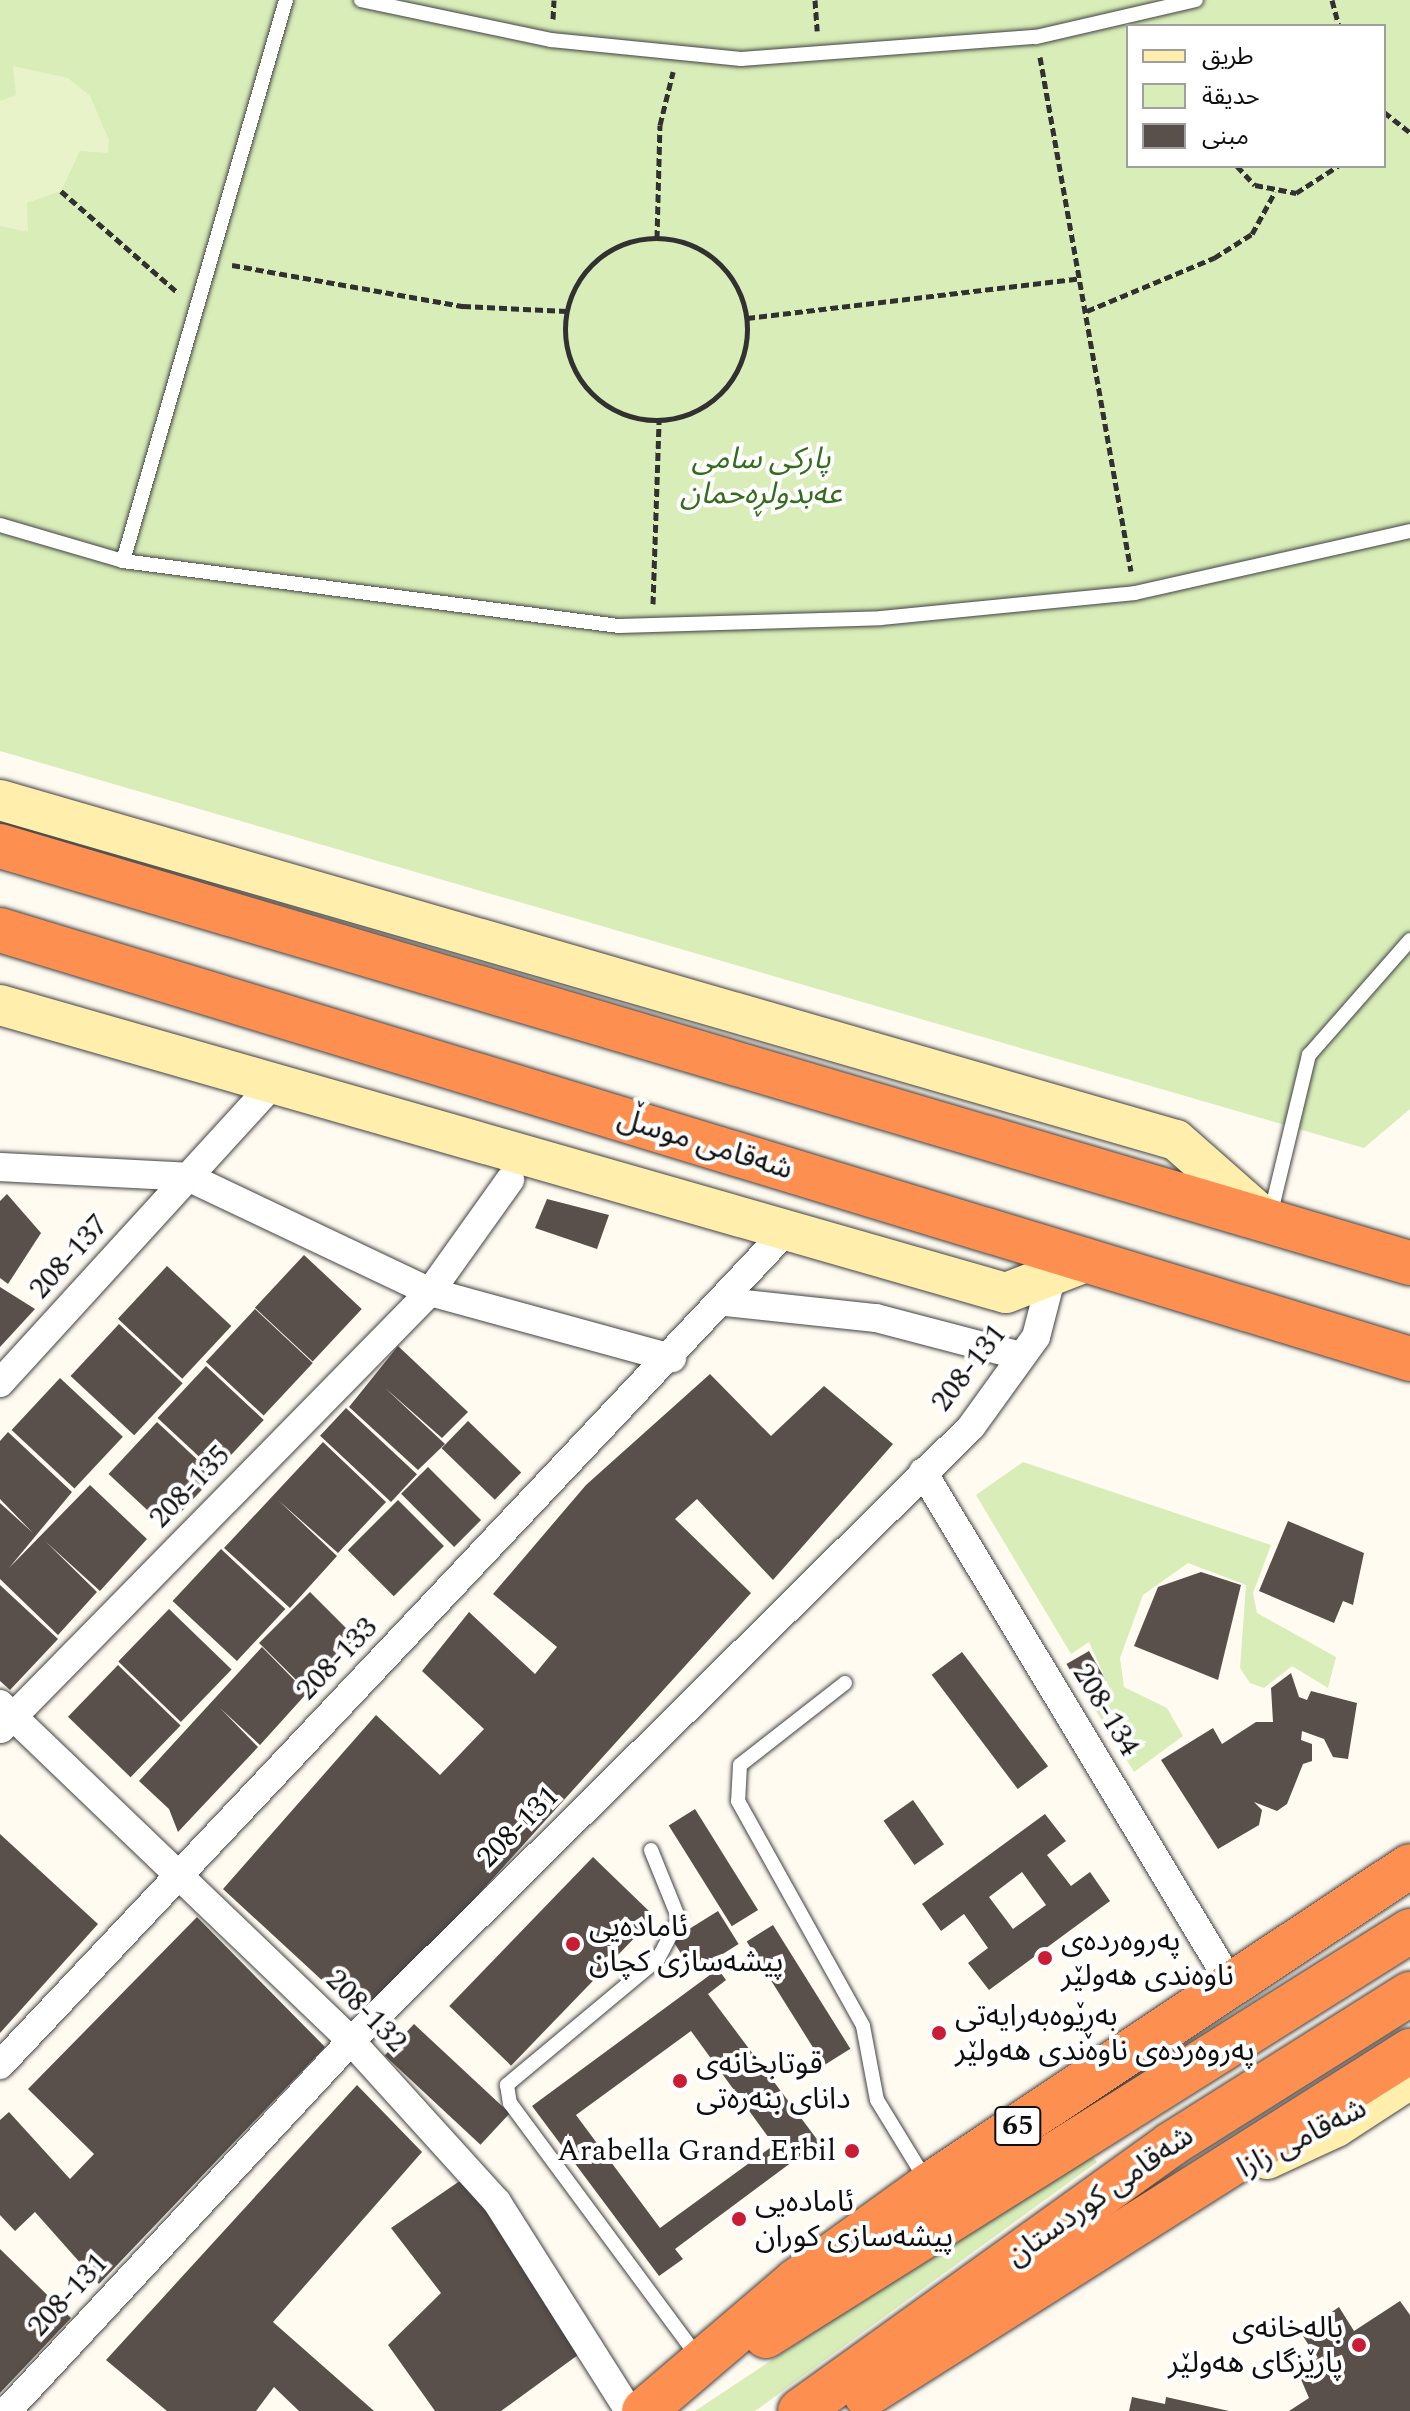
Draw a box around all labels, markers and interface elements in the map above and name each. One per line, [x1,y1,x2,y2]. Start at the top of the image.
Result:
legend [1126,24,1386,168]
text: طريق [1202,39,1254,75]
text: حديقة [1202,79,1260,115]
text: مبنى [1202,119,1249,155]
park label: پارکی سامی عەبدولڕەحمان [680,441,842,512]
street label: شەقامی موسڵ [613,1100,797,1188]
street label: 208-137 [22,1207,116,1307]
street label: 208-131 [924,1317,1014,1419]
street label: 208-135 [142,1438,238,1536]
street label: 208-133 [289,1610,385,1708]
street label: 208-134 [1064,1657,1148,1763]
street label: 208-131 [469,1778,567,1876]
place label: ئامادەیی پیشەسازی کچان [589,1909,784,1980]
place label: پەروەردەی ناوەندی هەولێر [1061,1923,1234,1994]
marker: ئامادەیی پیشەسازی کچان [564,1935,582,1953]
marker: پەروەردەی ناوەندی هەولێر [1036,1949,1054,1967]
street label: 208-132 [318,1962,414,2060]
place label: بەڕێوەبەرایەتی پەروەردەی ناوەندی هەولێر [955,1998,1255,2068]
marker: بەڕێوەبەرایەتی پەروەردەی ناوەندی هەولێر [930,2024,948,2042]
place label: قوتابخانەی دانای بنەرەتی [696,2046,850,2116]
marker: قوتابخانەی دانای بنەرەتی [671,2072,689,2090]
street label: شەقامی زازا [1231,2090,1373,2186]
road number: 65 [994,2102,1042,2150]
street label: شەقامی کوردستان [999,2118,1201,2274]
place label: Arabella Grand Erbil [557,2133,836,2169]
marker: Arabella Grand Erbil [843,2142,861,2160]
place label: ئامادەیی پیشەسازی کوران [755,2184,953,2254]
marker: ئامادەیی پیشەسازی کوران [730,2210,748,2228]
street label: 208-131 [20,2246,116,2344]
place label: بالەخانەی پارێزگای هەولێر [1168,2310,1343,2380]
marker: بالەخانەی پارێزگای هەولێر [1350,2336,1368,2354]

